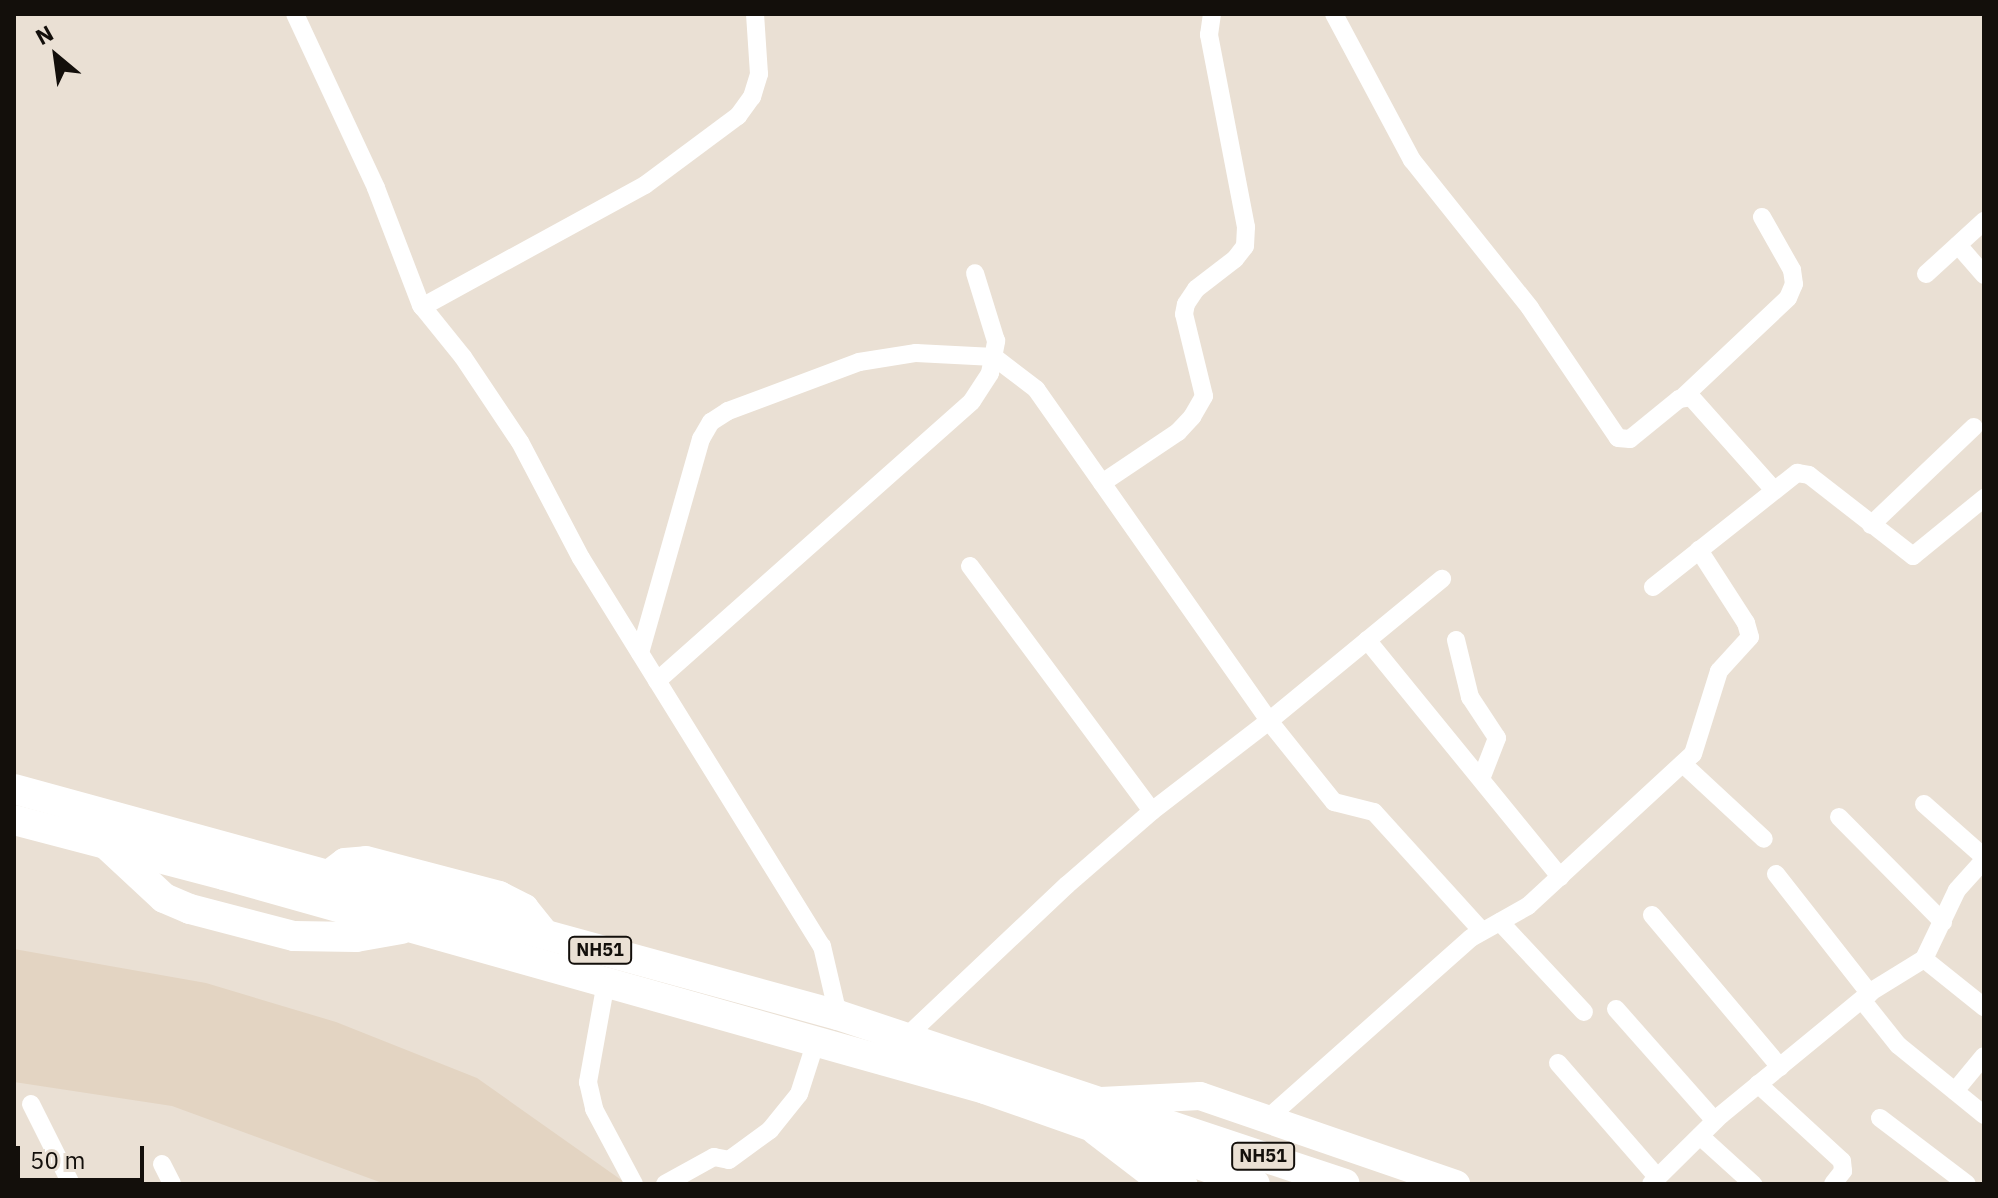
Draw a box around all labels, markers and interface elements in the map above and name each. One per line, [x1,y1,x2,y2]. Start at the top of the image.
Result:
north arrow [16,16,96,96]
text: N [30,18,58,51]
road number: NH51 [568,936,632,964]
scale bar [20,1130,148,1180]
road number: NH51 [1231,1142,1295,1170]
text: 50 m [30,1144,85,1176]

